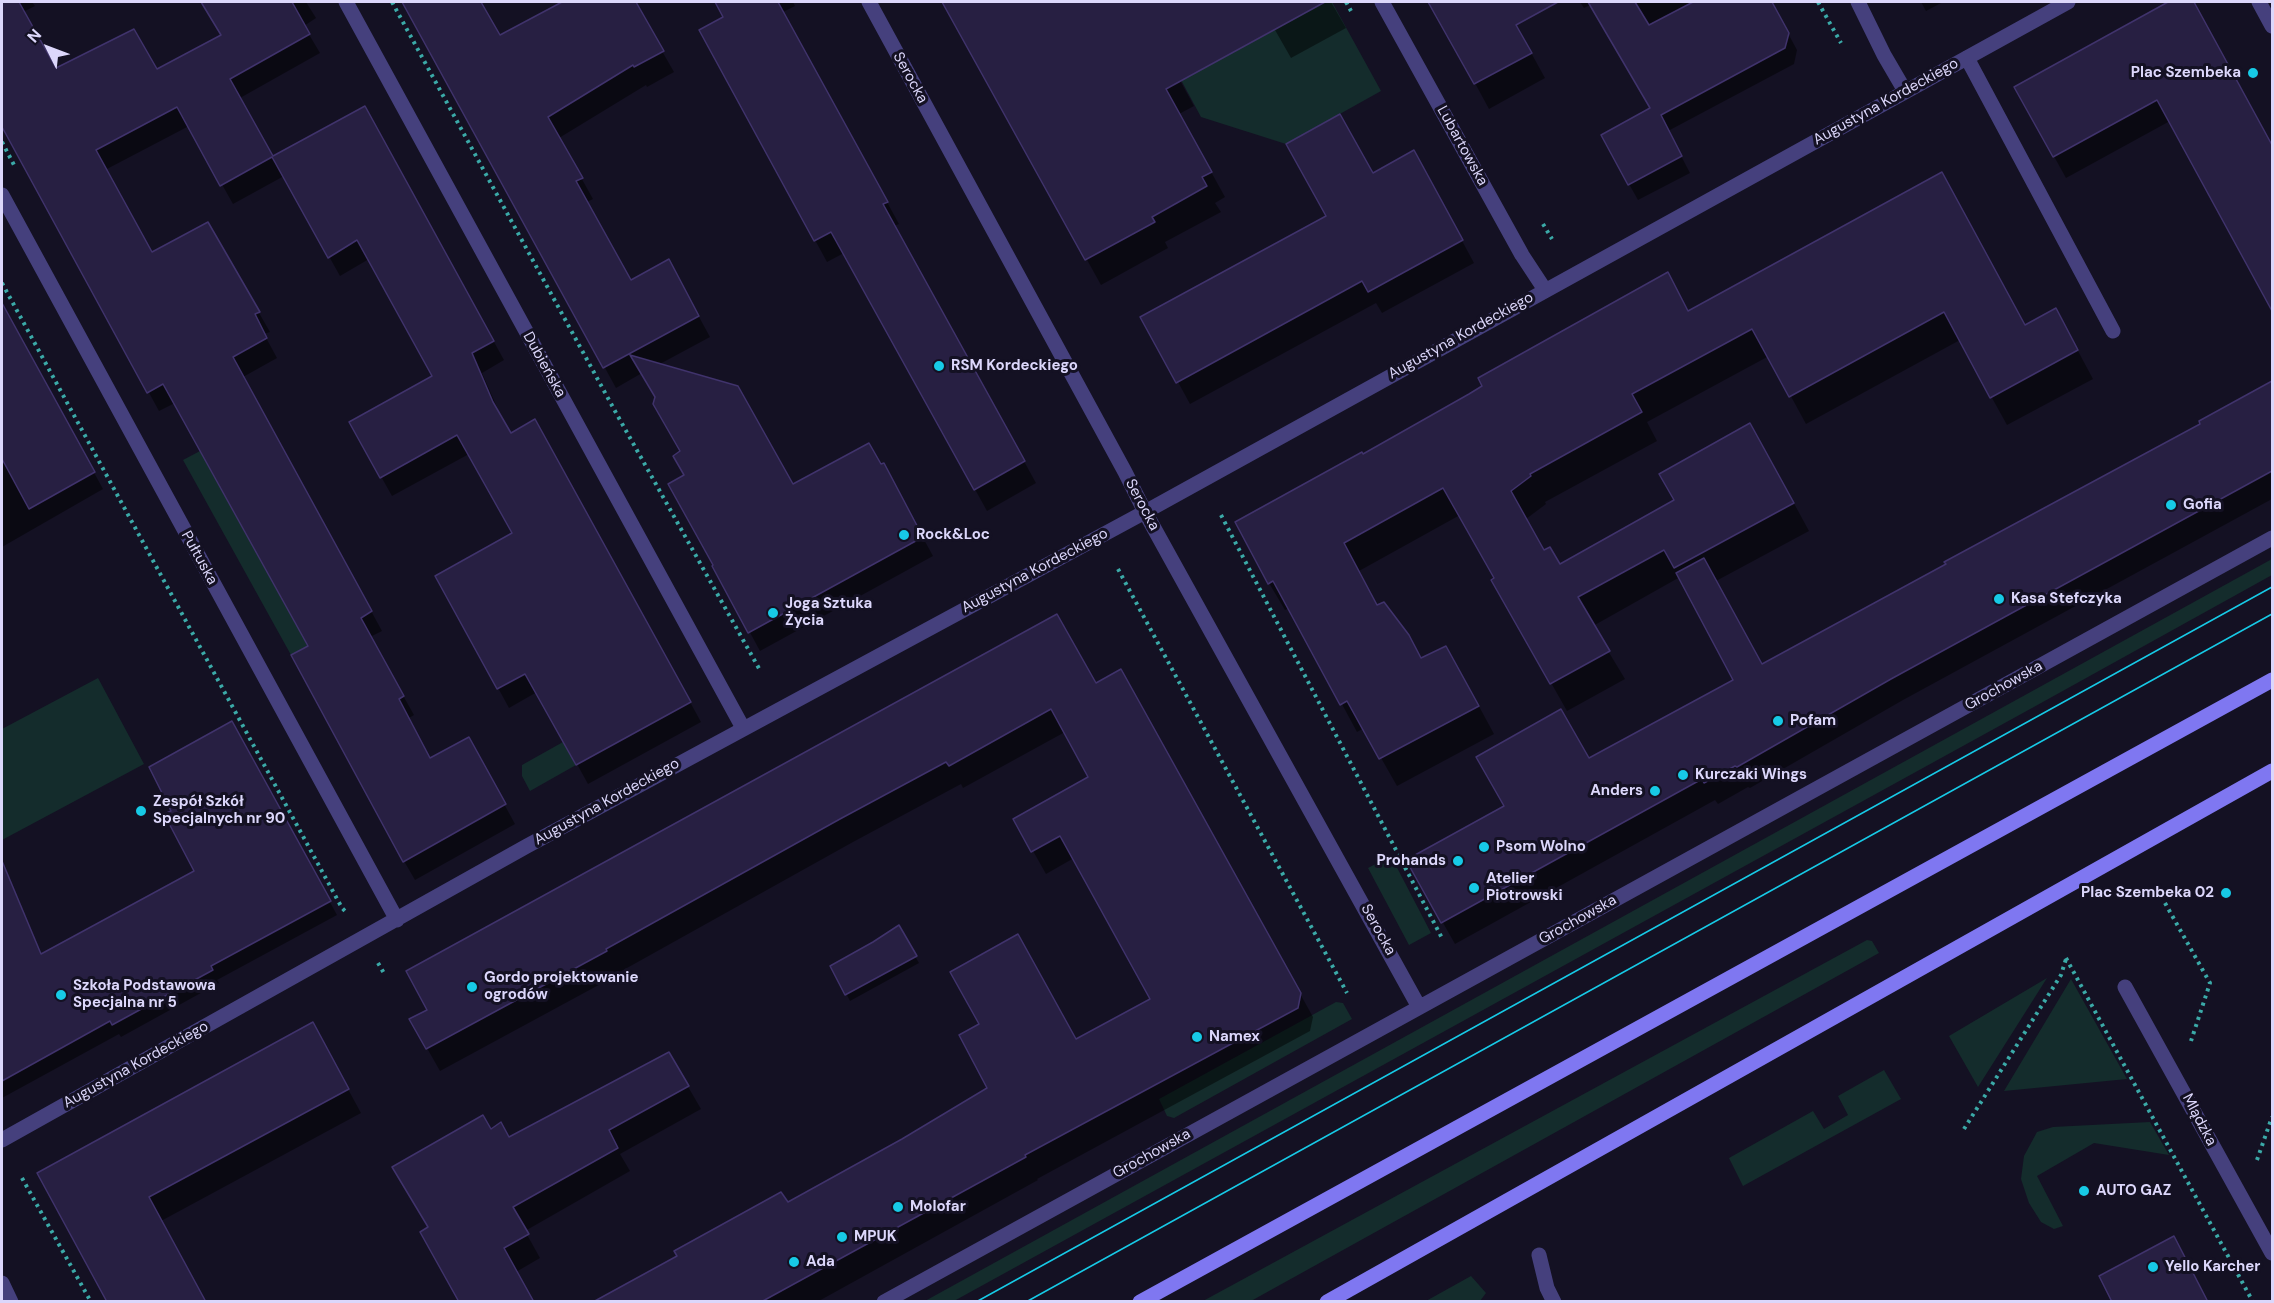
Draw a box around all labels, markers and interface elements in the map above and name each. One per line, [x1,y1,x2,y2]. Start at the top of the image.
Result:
north arrow [18,18,78,78]
text: N [23,24,46,47]
street label: Serocka [889,49,931,107]
street label: Augustyna Kordeckiego [1810,55,1962,149]
place label: Plac Szembeka [2131,64,2241,82]
marker: Plac Szembeka [2246,66,2260,80]
street label: Lubartowska [1433,103,1491,189]
street label: Augustyna Kordeckiego [1385,289,1537,383]
street label: Dubieńska [519,329,569,401]
place label: RSM Kordeckiego [951,357,1078,375]
marker: RSM Kordeckiego [932,359,946,373]
street label: Serocka [1121,476,1163,534]
place label: Gofia [2183,496,2222,514]
marker: Gofia [2164,498,2178,512]
street label: Augustyna Kordeckiego [959,525,1111,617]
place label: Rock&Loc [916,526,990,544]
street label: Pułtuska [177,528,221,588]
marker: Rock&Loc [897,528,911,542]
place label: Kasa Stefczyka [2011,590,2122,608]
marker: Kasa Stefczyka [1992,592,2006,606]
place label: Joga Sztuka Życia [785,595,872,630]
marker: Joga Sztuka Życia [766,606,780,620]
street label: Grochowska [1962,657,2046,715]
place label: Pofam [1790,712,1836,730]
marker: Pofam [1771,714,1785,728]
street label: Augustyna Kordeckiego [531,755,683,849]
place label: Kurczaki Wings [1695,766,1807,784]
marker: Kurczaki Wings [1676,768,1690,782]
place label: Anders [1590,782,1643,800]
marker: Anders [1648,784,1662,798]
place label: Zespół Szkół Specjalnych nr 90 [153,793,285,828]
marker: Zespół Szkół Specjalnych nr 90 [134,804,148,818]
place label: Psom Wolno [1496,838,1586,856]
marker: Psom Wolno [1477,840,1491,854]
place label: Prohands [1377,852,1446,870]
marker: Prohands [1451,854,1465,868]
place label: Atelier Piotrowski [1486,870,1563,905]
marker: Atelier Piotrowski [1467,881,1481,895]
place label: Plac Szembeka 02 [2081,884,2214,902]
marker: Plac Szembeka 02 [2219,886,2233,900]
street label: Grochowska [1536,891,1620,949]
street label: Serocka [1357,901,1399,959]
place label: Gordo projektowanie ogrodów [484,969,638,1004]
place label: Szkoła Podstawowa Specjalna nr 5 [73,977,216,1012]
marker: Gordo projektowanie ogrodów [465,980,479,994]
marker: Szkoła Podstawowa Specjalna nr 5 [54,988,68,1002]
street label: Augustyna Kordeckiego [60,1018,212,1112]
place label: Namex [1209,1028,1260,1046]
marker: Namex [1190,1030,1204,1044]
street label: Mlądzka [2178,1091,2220,1149]
street label: Grochowska [1110,1125,1194,1183]
place label: AUTO GAZ [2096,1182,2171,1200]
marker: AUTO GAZ [2077,1184,2091,1198]
place label: Molofar [910,1198,966,1216]
marker: Molofar [891,1200,905,1214]
place label: MPUK [854,1228,897,1246]
marker: MPUK [835,1230,849,1244]
place label: Ada [806,1253,835,1271]
marker: Ada [787,1255,801,1269]
place label: Yello Karcher [2165,1258,2260,1276]
marker: Yello Karcher [2146,1260,2160,1274]

